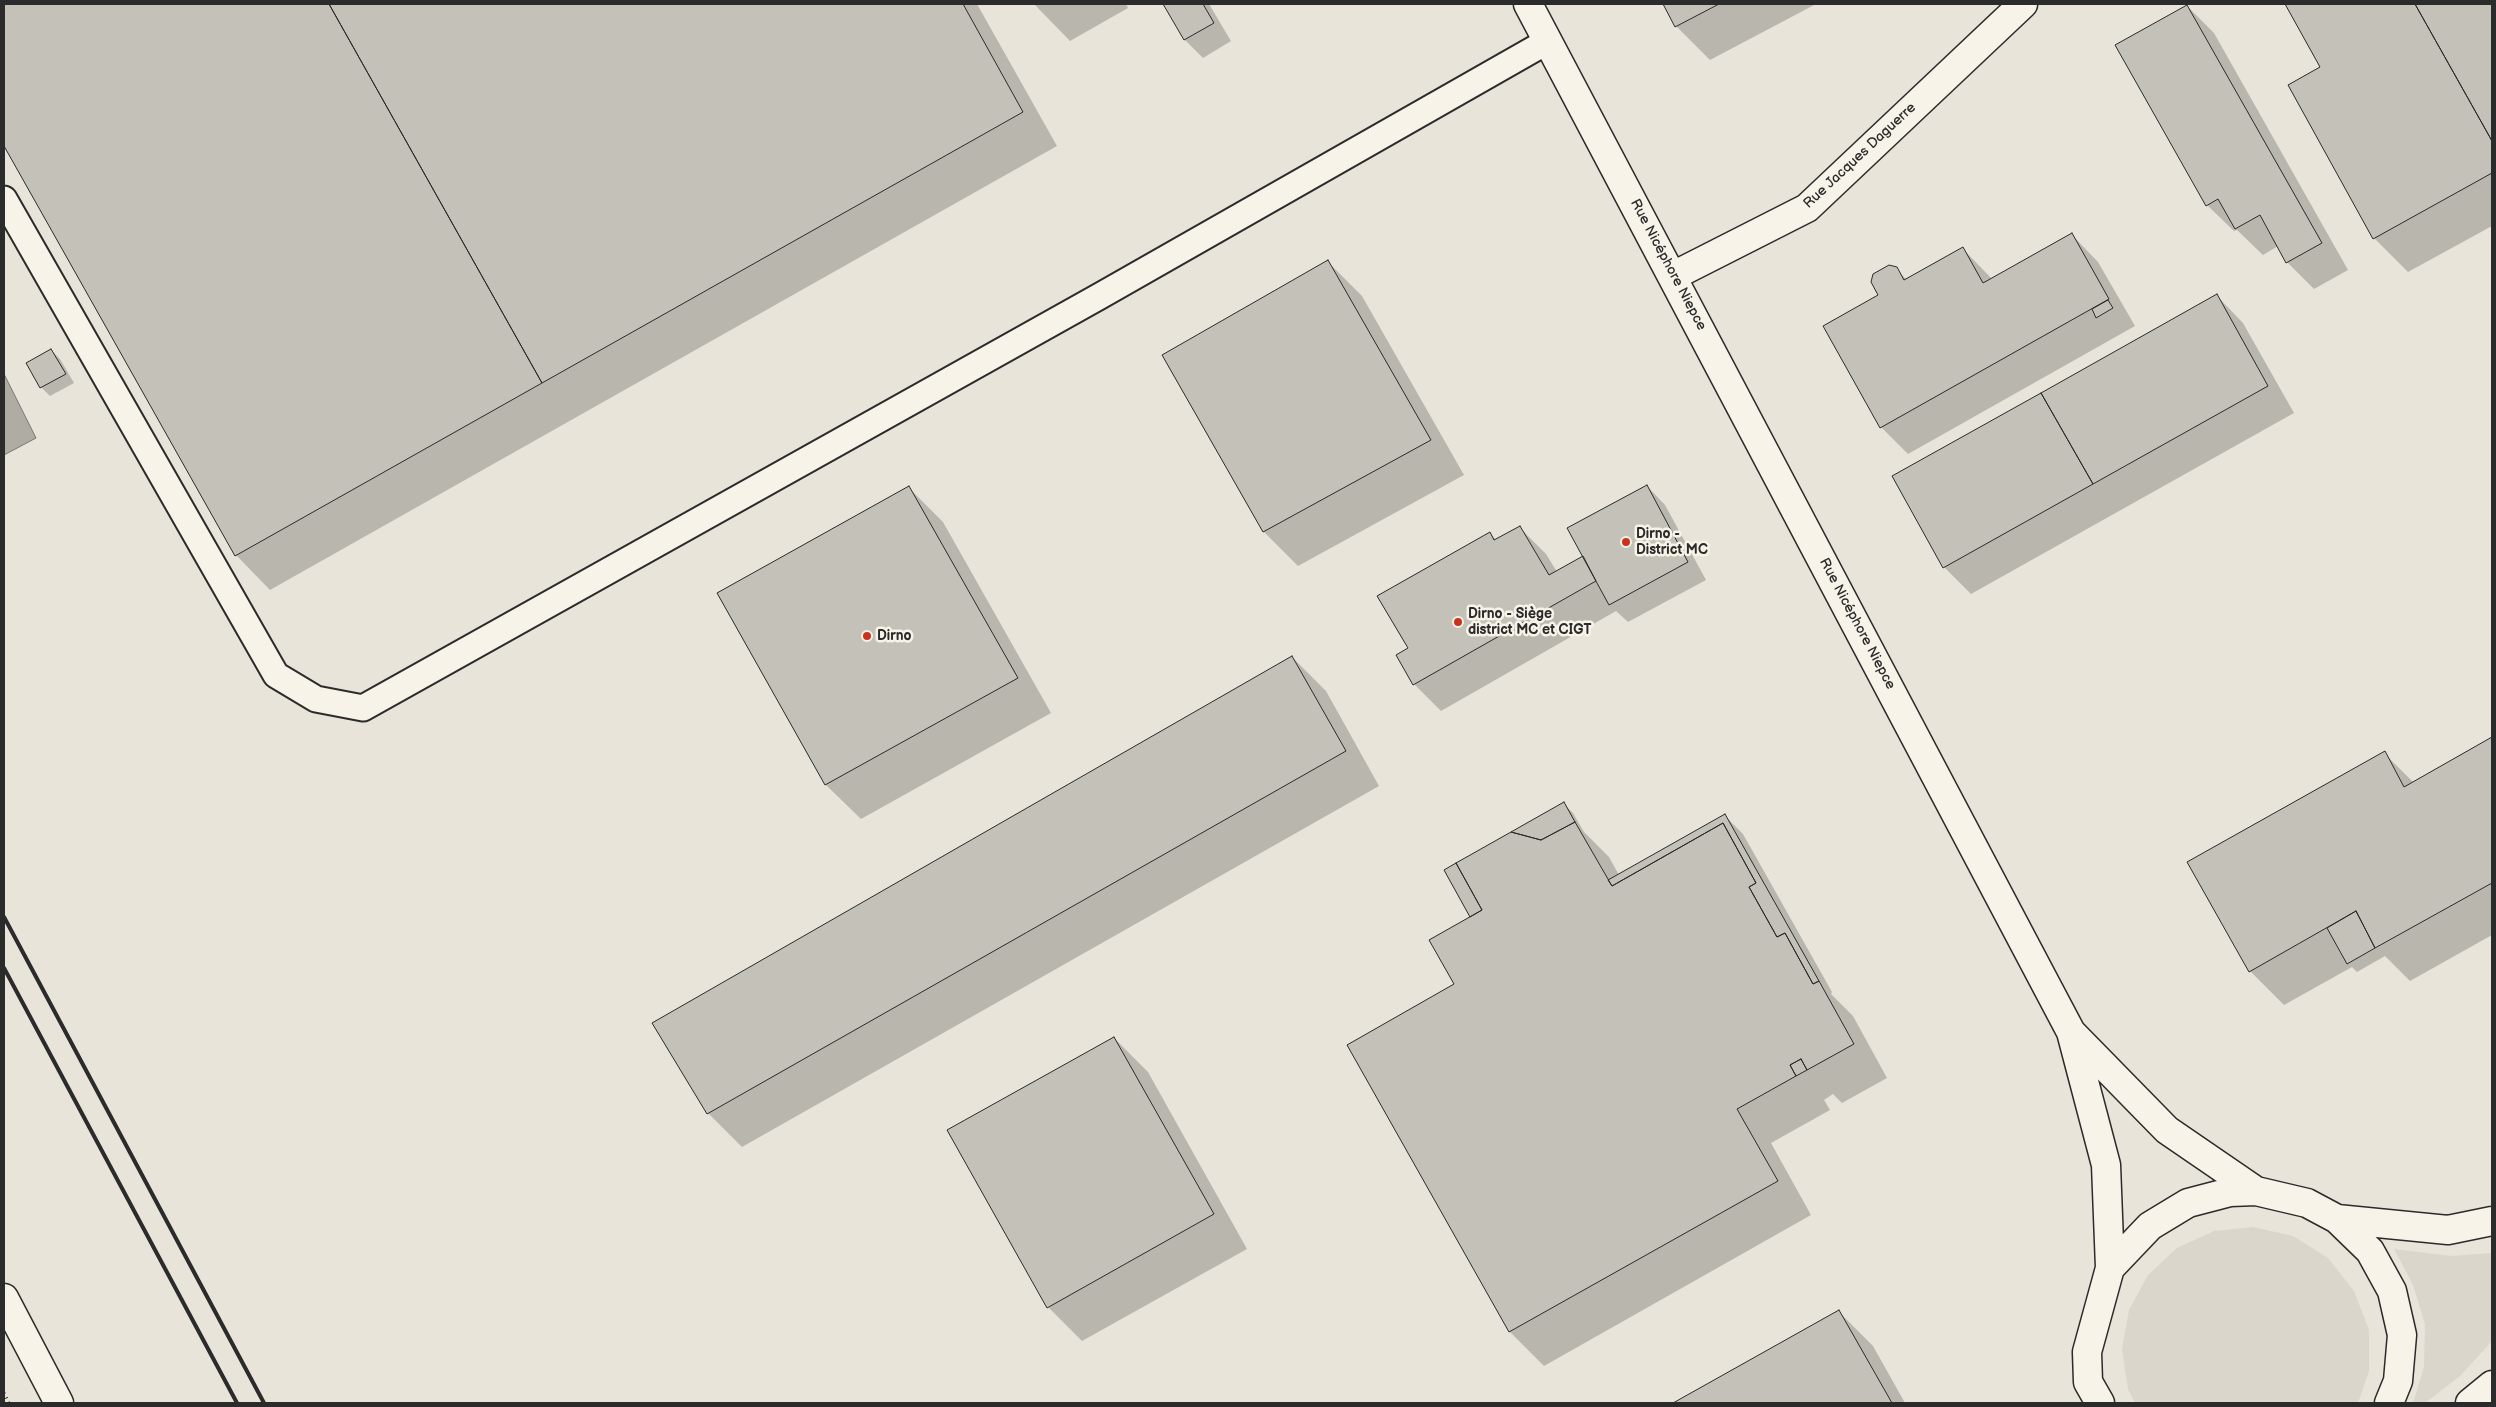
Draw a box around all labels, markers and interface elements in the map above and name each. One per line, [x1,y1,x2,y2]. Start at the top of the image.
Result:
street label: Rue Jacques Daguerre [1800,100,1920,212]
street label: Rue Nicéphore Niepce [1626,197,1710,333]
place label: Dirno - District MC [1636,526,1708,558]
marker: Dirno - District MC [1620,536,1632,548]
street label: Rue Nicéphore Niepce [1815,556,1899,692]
place label: Dirno - Siège district MC et CIGT [1468,606,1592,638]
marker: Dirno - Siège district MC et CIGT [1452,616,1464,628]
place label: Dirno [877,628,912,644]
marker: Dirno [861,630,873,642]

